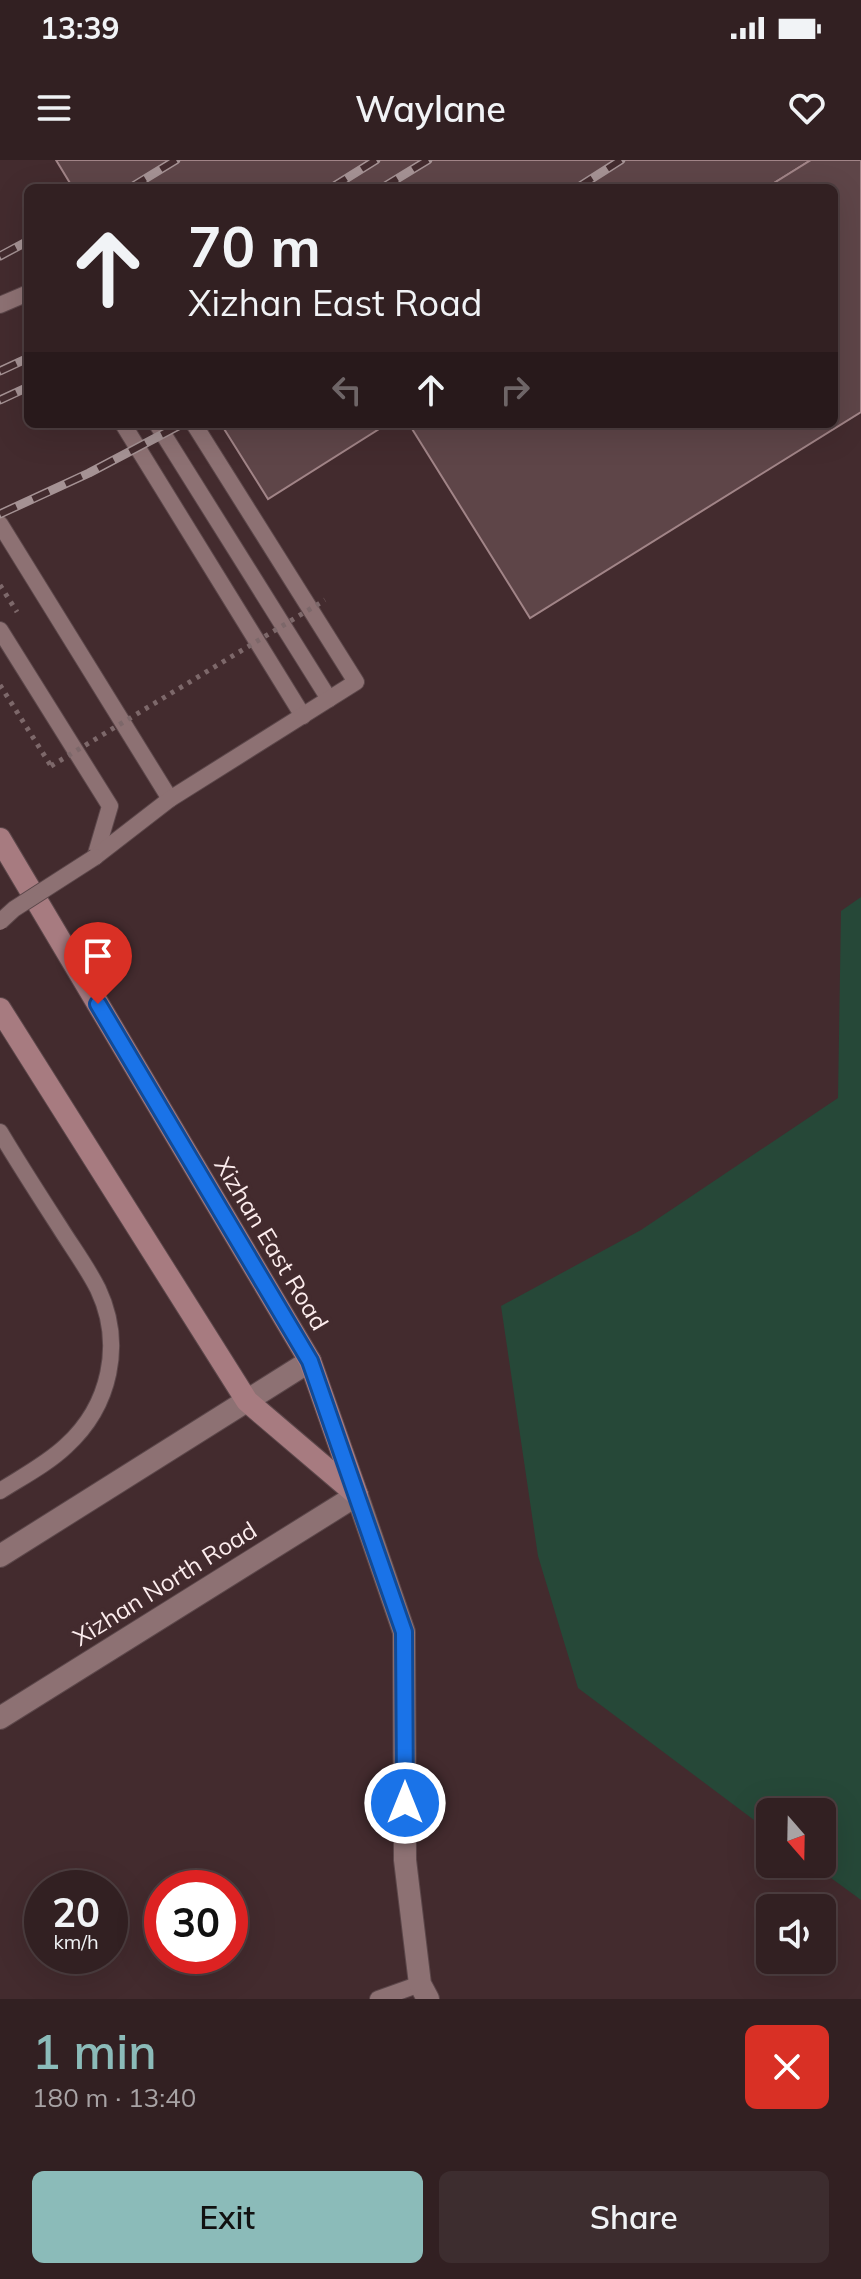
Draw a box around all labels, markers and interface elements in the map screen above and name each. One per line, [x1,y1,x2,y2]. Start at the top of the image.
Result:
text: 13:39 [40,9,119,47]
icon: menu [32,86,76,130]
text: Waylane [355,86,506,131]
icon: heart [785,86,829,130]
text: 70 m [188,211,321,281]
icon: ahead [56,216,160,320]
text: Xizhan East Road [188,280,482,325]
icon: left [325,368,369,412]
icon: ahead [409,368,453,412]
icon: right [493,368,537,412]
pin [64,922,132,1004]
icon: arrive [76,934,120,978]
street label: Xizhan East Road [208,1152,335,1335]
street label: Xizhan North Road [67,1514,262,1652]
position arrow [363,1761,447,1845]
north arrow [756,1798,836,1878]
map controls [756,1798,836,1974]
speed limit sign: 30 [144,1870,248,1974]
text: 20 [52,1887,100,1937]
button: sound [756,1894,836,1974]
text: km/h [53,1929,99,1954]
text: 1 min [32,2021,157,2081]
button: close [745,2025,829,2109]
text: 180 m · 13:40 [32,2081,196,2114]
button: Exit [32,2171,423,2263]
button: Share [439,2171,829,2263]

